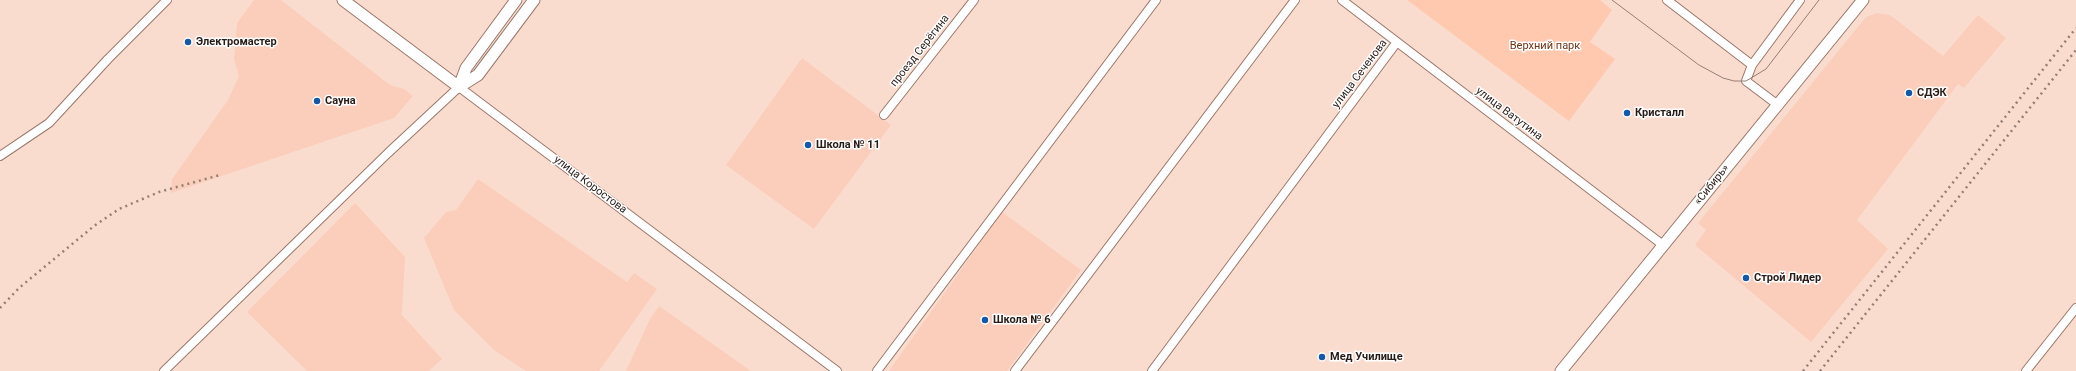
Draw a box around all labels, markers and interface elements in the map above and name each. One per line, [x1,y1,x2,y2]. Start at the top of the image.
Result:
street label: проезд Серёгина [888,12,952,90]
place label: Электромастер [196,35,277,49]
marker: Электромастер [183,37,193,47]
street label: улица Сеченова [1330,37,1390,111]
park label: Верхний парк [1510,39,1580,53]
street label: улица Ватутина [1473,85,1545,143]
place label: СДЭК [1917,86,1947,100]
marker: СДЭК [1904,88,1914,98]
place label: Сауна [325,94,356,108]
marker: Сауна [312,96,322,106]
place label: Кристалл [1635,106,1684,120]
marker: Кристалл [1622,108,1632,118]
place label: Школа № 11 [816,138,880,152]
marker: Школа № 11 [803,140,813,150]
street label: улица Коростова [551,153,629,217]
street label: «Сибирь» [1692,162,1732,208]
place label: Строй Лидер [1754,271,1821,285]
marker: Строй Лидер [1741,273,1751,283]
place label: Школа № 6 [993,313,1051,327]
marker: Школа № 6 [980,315,990,325]
place label: Мед Училище [1330,350,1403,364]
marker: Мед Училище [1317,352,1327,362]

